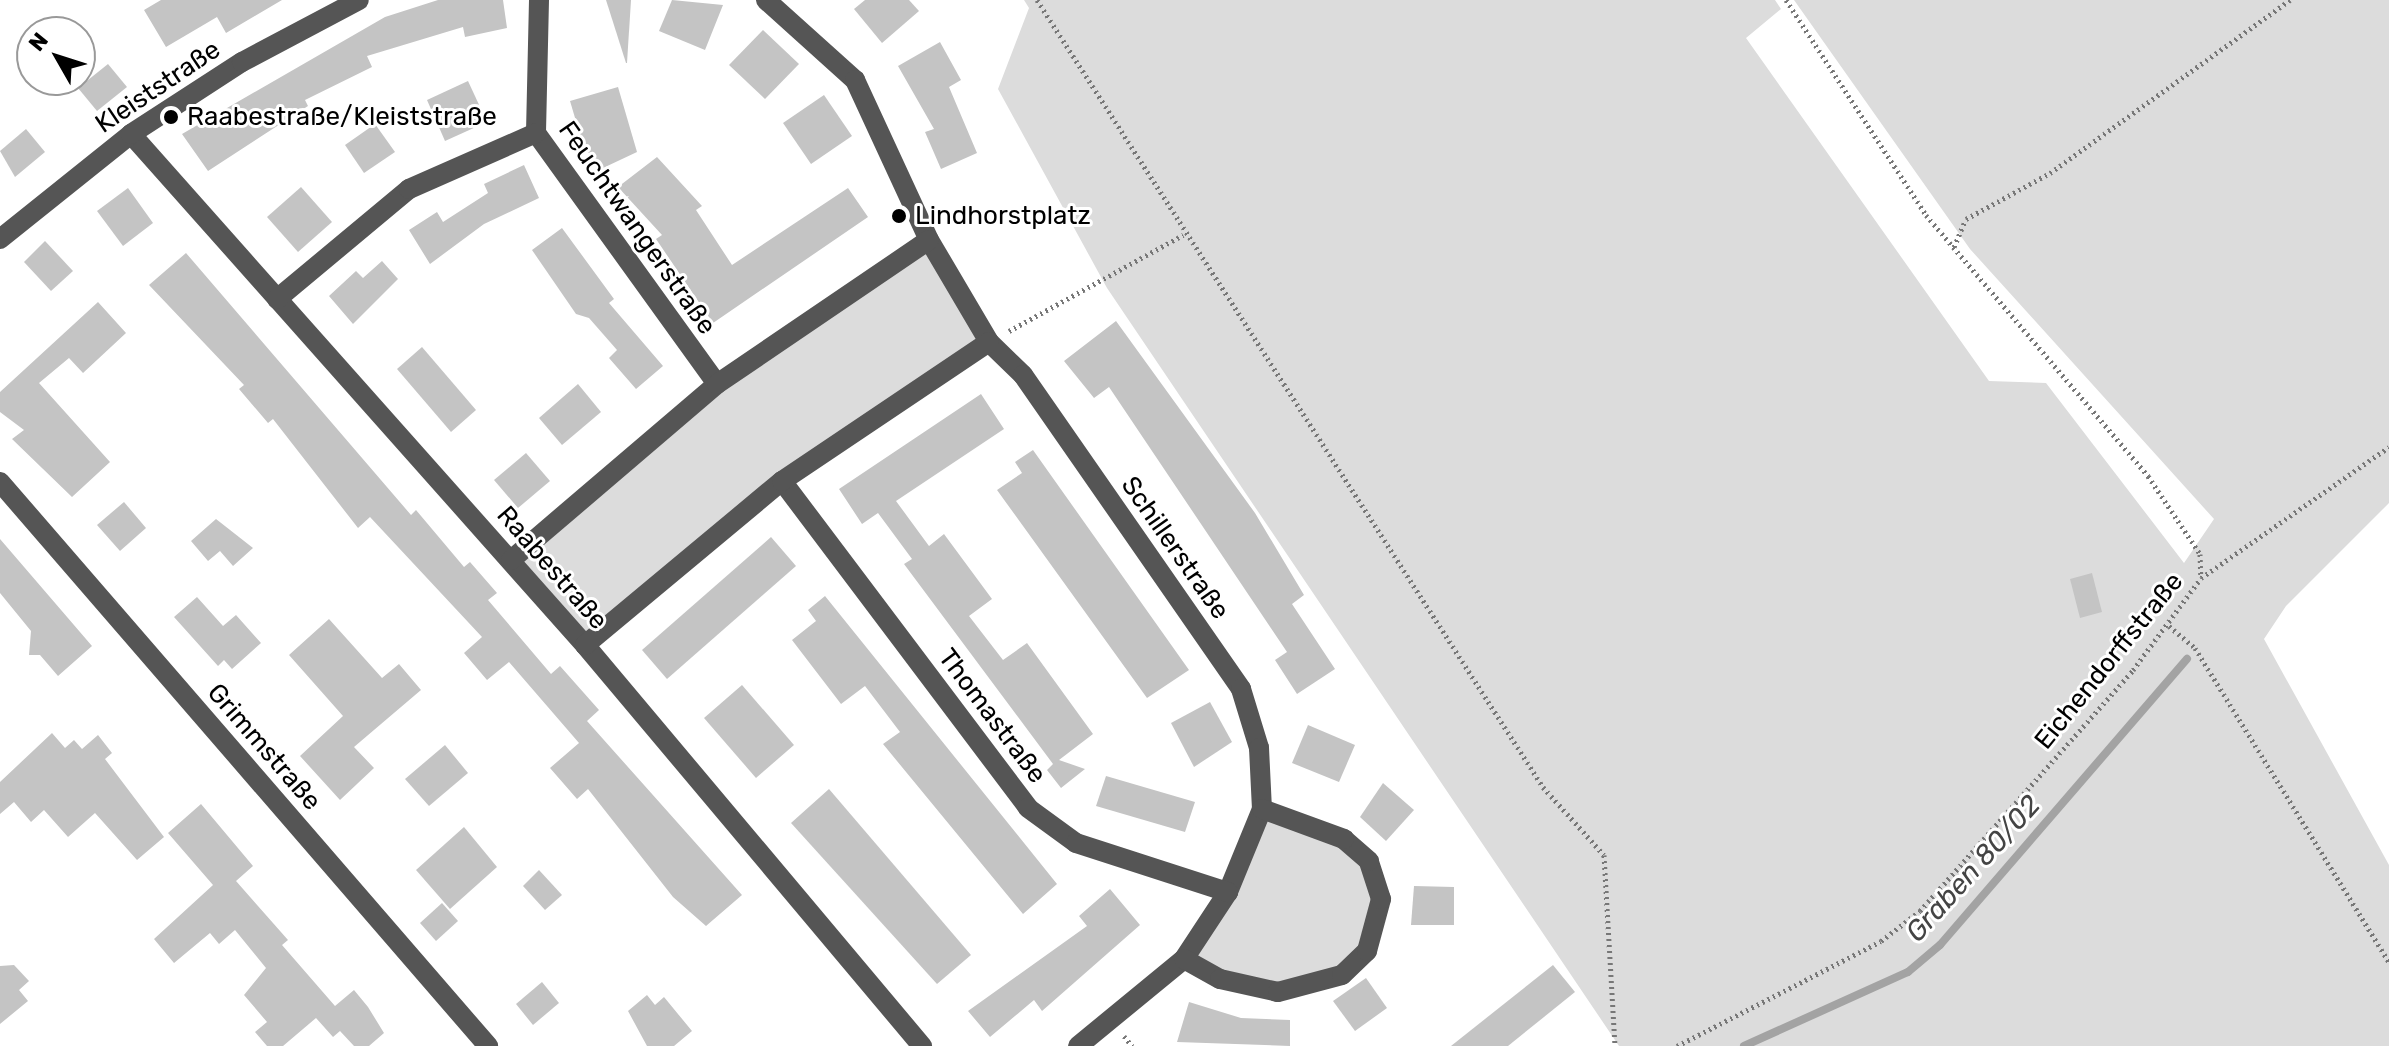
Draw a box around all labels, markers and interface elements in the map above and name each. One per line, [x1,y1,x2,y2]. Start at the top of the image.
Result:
north arrow [16,16,96,96]
text: N [23,27,54,56]
street label: Kleiststraße [90,34,226,140]
place label: Raabestraße/Kleiststraße [187,101,497,133]
marker: Raabestraße/Kleiststraße [162,108,180,126]
street label: Feuchtwangerstraße [552,115,722,341]
place label: Lindhorstplatz [915,200,1091,232]
marker: Lindhorstplatz [890,207,908,225]
street label: Schillerstraße [1114,471,1236,625]
street label: Raabestraße [490,500,614,636]
street label: Eichendorffstraße [2028,566,2190,756]
street label: Thomastraße [931,643,1053,789]
street label: Grimmstraße [201,677,327,817]
water label: Graben 80/02 [1899,789,2047,949]

